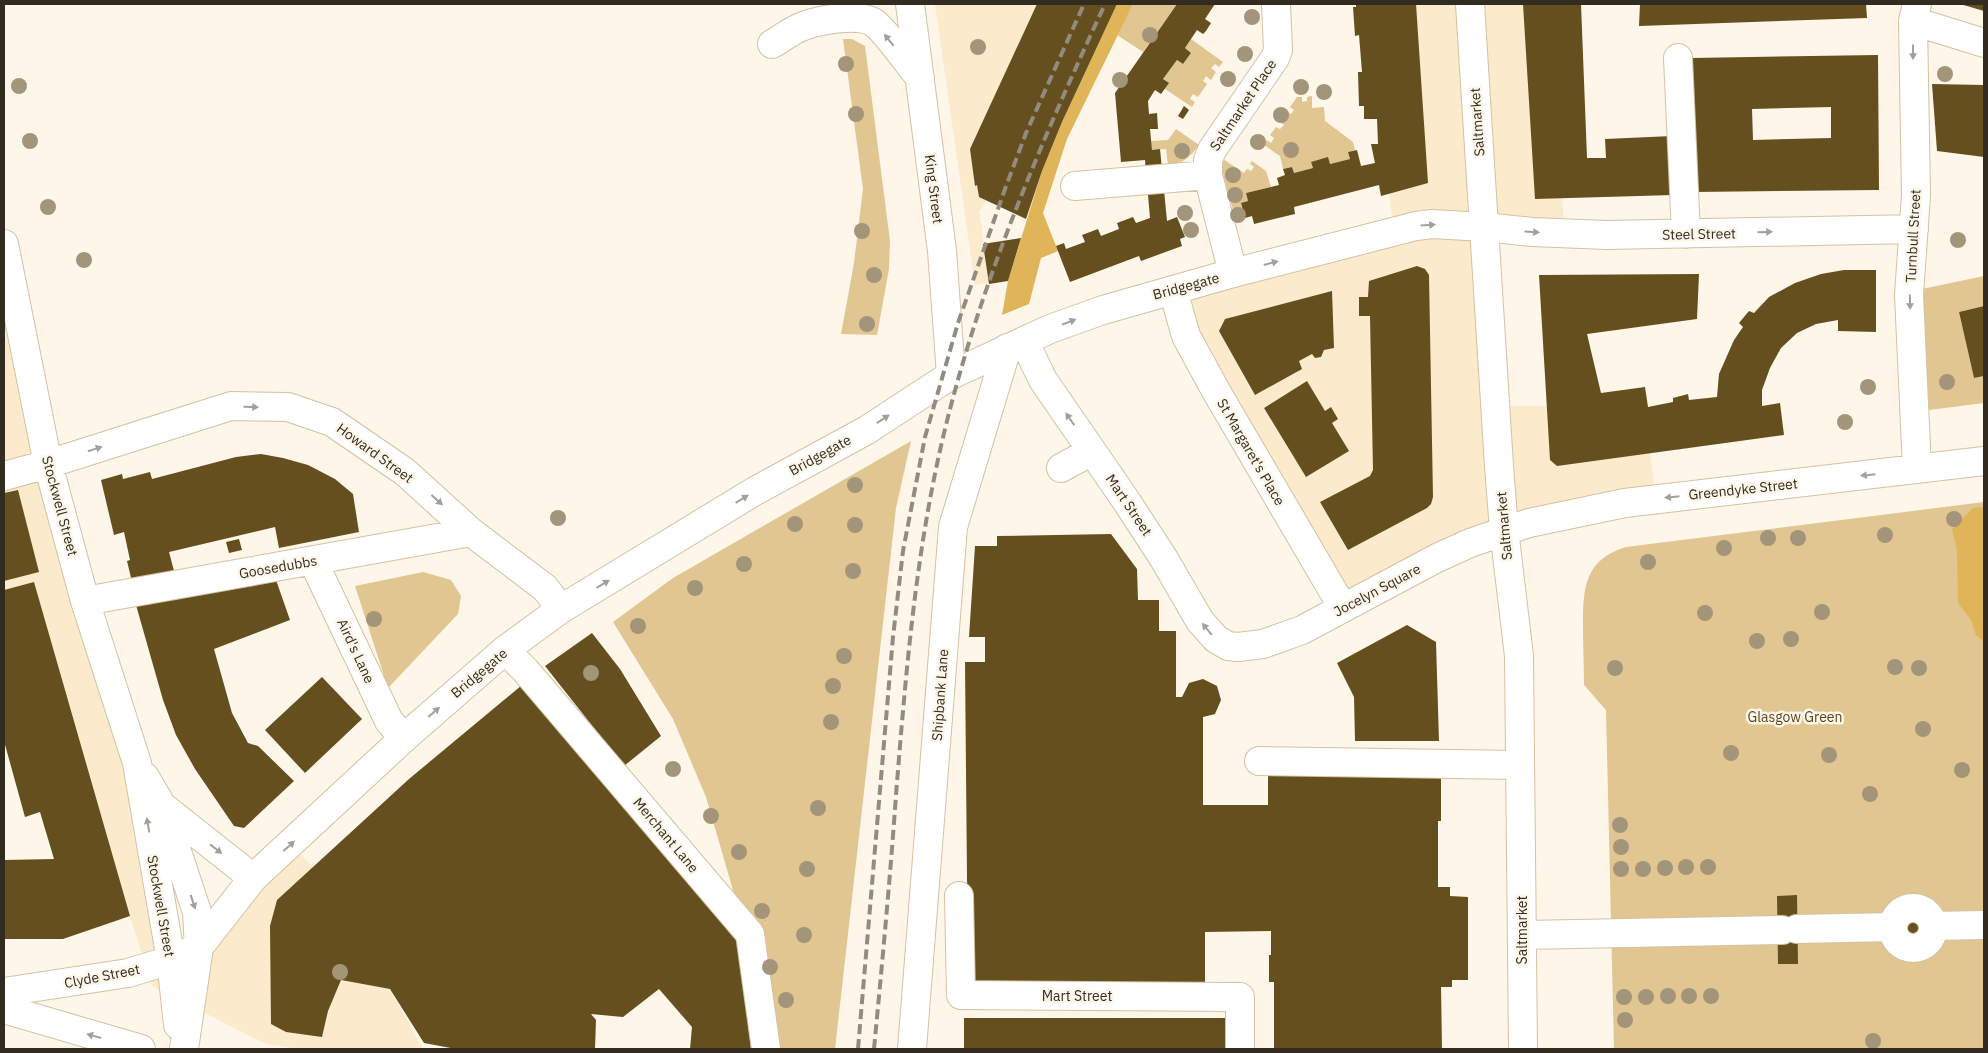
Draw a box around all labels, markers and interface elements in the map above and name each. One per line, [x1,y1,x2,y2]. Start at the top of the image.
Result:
one-way arrow [883,34,894,47]
one-way arrow [1909,44,1917,60]
street label: Saltmarket Place [1206,56,1280,154]
street label: Saltmarket [1466,87,1488,157]
street label: King Street [921,153,947,225]
street label: Turnbull Street [1902,189,1924,283]
one-way arrow [1421,221,1437,229]
street label: Steel Street [1662,224,1736,244]
one-way arrow [1525,228,1541,236]
one-way arrow [1757,228,1773,236]
one-way arrow [1263,259,1278,267]
street label: Bridgegate [1151,268,1222,304]
one-way arrow [1906,294,1914,310]
one-way arrow [1061,318,1076,325]
street label: St Margaret's Place [1213,395,1289,509]
one-way arrow [243,403,259,411]
one-way arrow [1065,413,1075,426]
one-way arrow [877,415,890,424]
street label: Howard Street [333,419,417,487]
street label: Bridgegate [786,430,854,479]
one-way arrow [87,445,102,453]
street label: Stockwell Street [38,454,82,558]
street label: Mart Street [1102,471,1156,539]
one-way arrow [1860,471,1876,479]
street label: Greendyke Street [1687,474,1799,504]
street label: Saltmarket [1492,491,1516,561]
one-way arrow [1664,493,1680,501]
one-way arrow [735,494,748,504]
one-way arrow [430,495,443,506]
street label: Goosedubbs [238,551,319,583]
street label: Jocelyn Square [1330,559,1424,620]
one-way arrow [596,579,609,588]
street label: Aird's Lane [333,616,379,686]
one-way arrow [1201,622,1212,635]
street label: Bridgegate [447,644,511,702]
street label: Shipbank Lane [928,648,952,742]
one-way arrow [427,706,440,717]
park label: Glasgow Green [1748,708,1842,726]
street label: Merchant Lane [629,794,703,877]
one-way arrow [143,817,151,833]
one-way arrow [282,840,295,851]
one-way arrow [209,844,222,855]
street label: Stockwell Street [143,854,179,958]
one-way arrow [190,895,198,910]
street label: Saltmarket [1513,895,1531,964]
street label: Clyde Street [63,960,141,992]
street label: Mart Street [1042,987,1112,1005]
one-way arrow [87,1031,102,1039]

